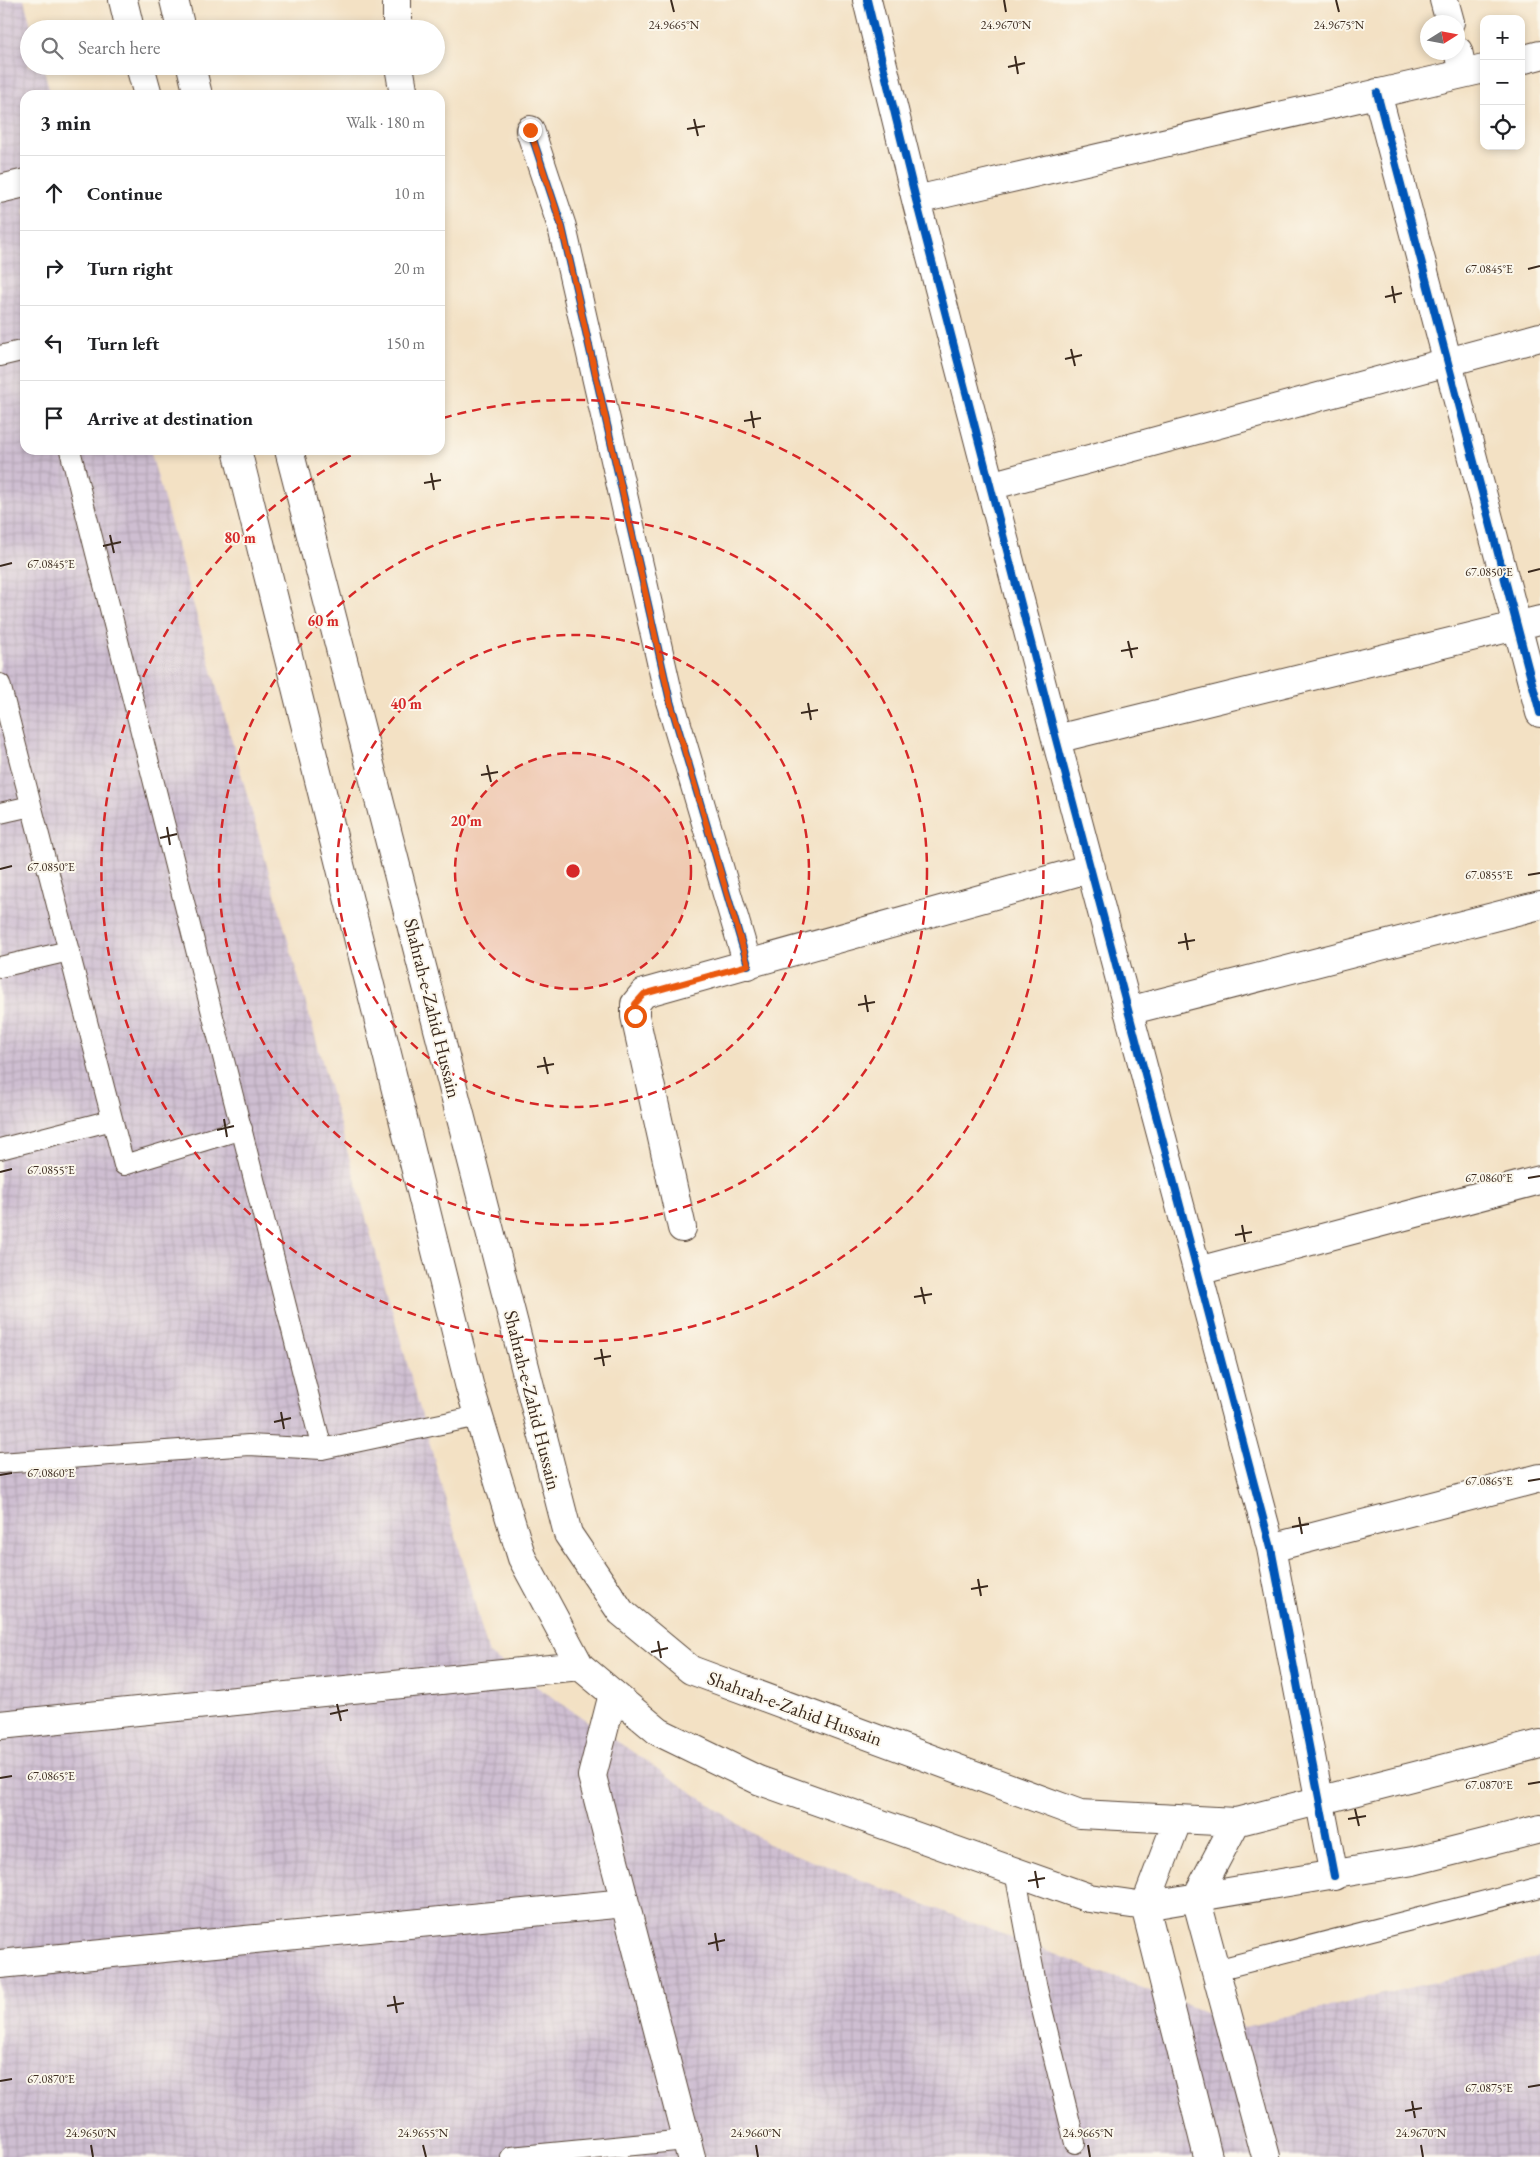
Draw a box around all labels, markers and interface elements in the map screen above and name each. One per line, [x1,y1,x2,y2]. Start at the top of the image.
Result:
north arrow [1420,15,1465,60]
map controls [1480,15,1525,150]
button: + [1480,15,1525,60]
text: 24.9665°N [649,17,700,33]
text: 24.9670°N [981,17,1032,33]
text: 24.9675°N [1314,17,1365,33]
search box [20,20,445,75]
icon: search [38,34,66,62]
text: Search here [78,35,160,60]
button: − [1480,60,1525,105]
button: locate [1480,105,1525,150]
text: 3 min [40,109,91,136]
text: Walk · 180 m [346,112,425,133]
route end [519,119,542,142]
icon: ahead [40,179,68,207]
text: Continue [87,181,162,206]
text: 10 m [394,183,425,204]
icon: right [40,254,68,282]
text: Turn right [87,256,173,281]
text: 20 m [394,258,425,279]
text: 67.0845°E [1465,261,1513,277]
icon: left [40,329,68,357]
text: Turn left [87,331,159,356]
text: 150 m [386,333,425,354]
icon: arrive [40,404,68,432]
text: Arrive at destination [87,406,253,431]
text: 80 m [224,528,256,547]
text: 67.0845°E [27,556,75,572]
text: 67.0850°E [1465,564,1513,580]
text: 60 m [307,611,339,630]
text: 40 m [390,694,422,713]
text: 20 m [450,811,482,830]
text: 67.0850°E [27,859,75,875]
centre of rings [564,862,582,880]
text: 67.0855°E [1465,867,1513,883]
street label: Shahrah-e-Zahid Hussain [398,916,467,1101]
route start [624,1005,647,1028]
text: 67.0855°E [27,1162,75,1178]
text: 67.0860°E [1465,1170,1513,1186]
street label: Shahrah-e-Zahid Hussain [498,1308,567,1493]
text: 67.0860°E [27,1465,75,1481]
text: 67.0865°E [1465,1473,1513,1489]
street label: Shahrah-e-Zahid Hussain [704,1665,886,1752]
text: 67.0865°E [27,1768,75,1784]
text: 67.0870°E [1465,1777,1513,1793]
text: 67.0870°E [27,2071,75,2087]
text: 67.0875°E [1465,2080,1513,2096]
text: 24.9650°N [66,2125,117,2141]
text: 24.9655°N [398,2125,449,2141]
text: 24.9660°N [731,2125,782,2141]
text: 24.9665°N [1063,2125,1114,2141]
text: 24.9670°N [1396,2125,1447,2141]

